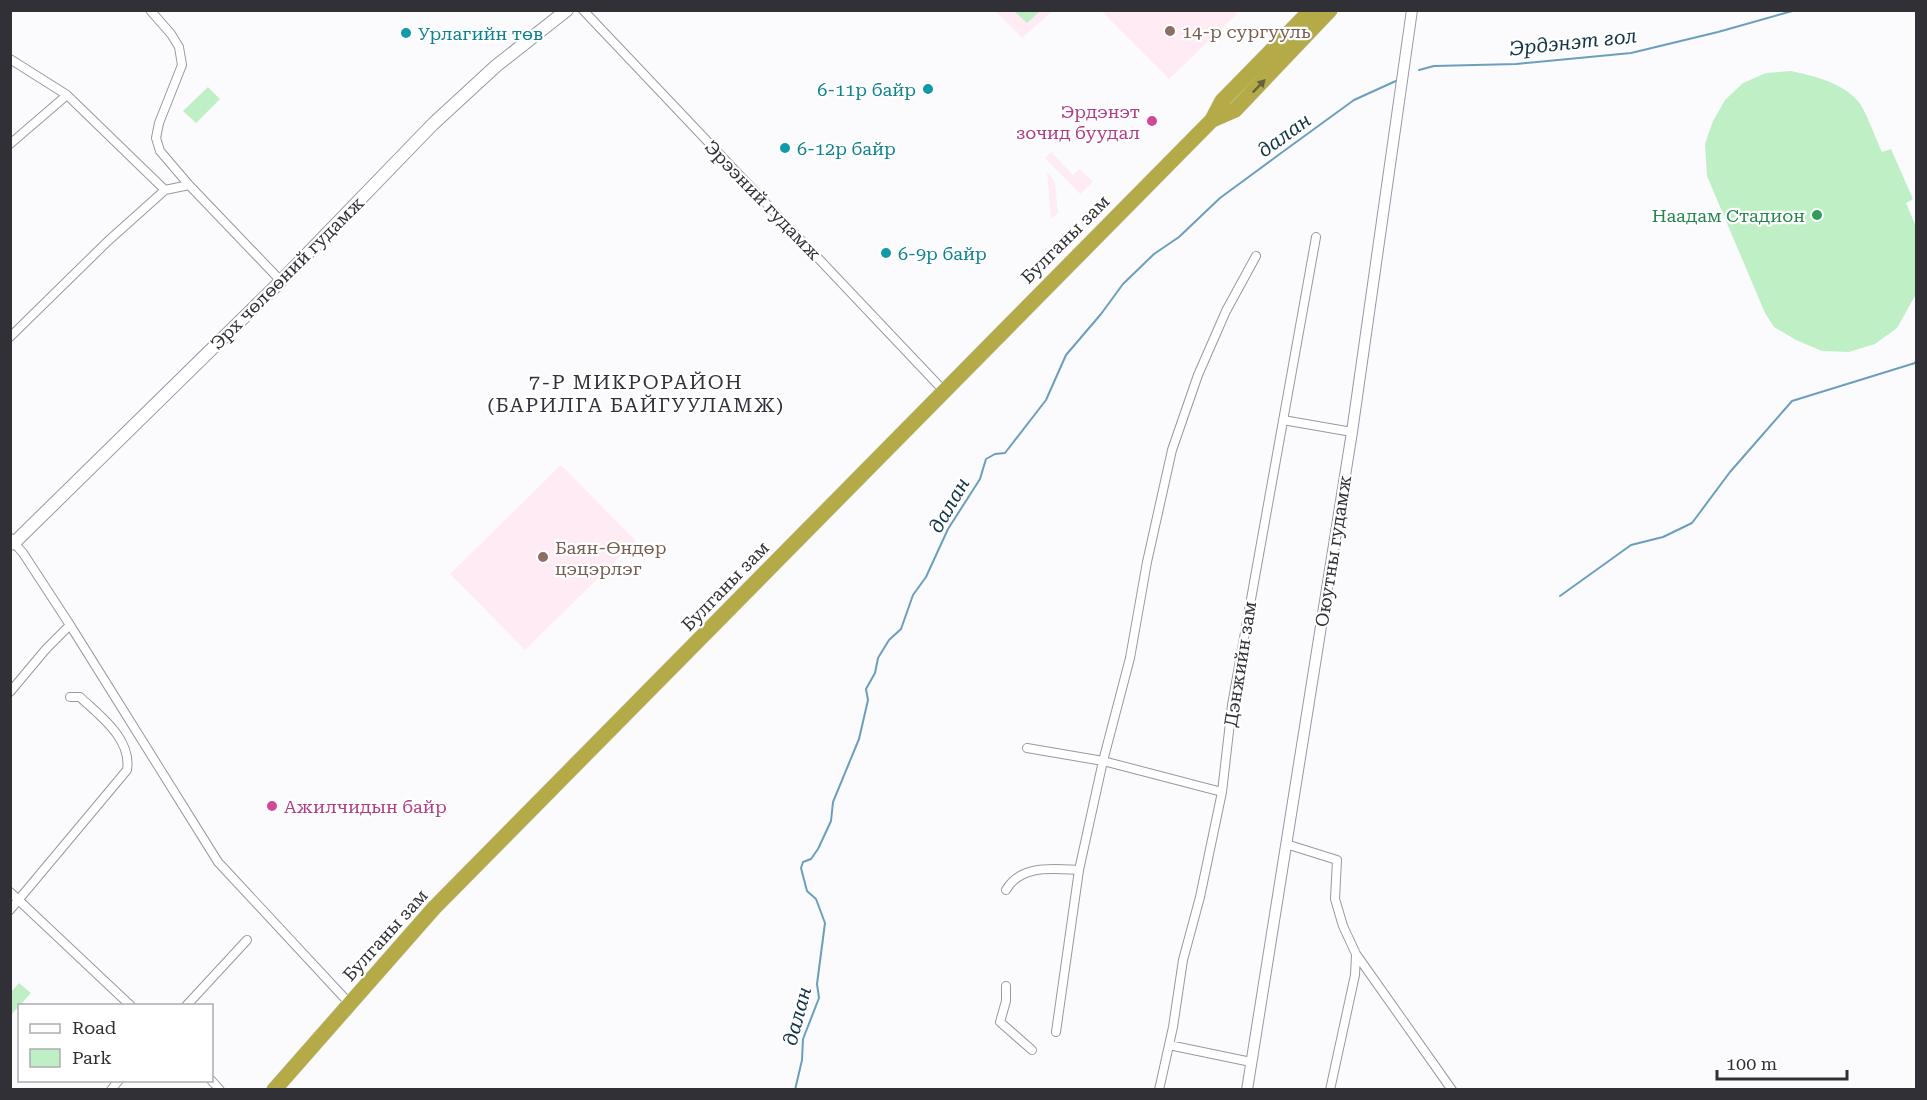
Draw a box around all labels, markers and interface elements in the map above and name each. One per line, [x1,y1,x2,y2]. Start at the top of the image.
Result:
place label: 14-р сургууль [1182,21,1311,42]
place label: Урлагийн төв [418,23,543,44]
water label: Эрдэнэт гол [1508,23,1638,61]
marker: 14-р сургууль [1163,24,1177,38]
marker: Урлагийн төв [399,26,413,40]
place label: 6-11р байр [817,79,916,100]
one-way arrow [1251,79,1265,93]
marker: 6-11р байр [921,82,935,96]
place label: Эрдэнэт зочид буудал [1016,101,1140,143]
water label: далан [1253,108,1315,162]
marker: Эрдэнэт зочид буудал [1145,114,1159,128]
street label: Эрээний гудамж [701,136,826,265]
place label: 6-12р байр [797,138,896,159]
marker: 6-12р байр [778,141,792,155]
street label: Булганы зам [1016,190,1114,288]
street label: Эрх чөлөөний гудамж [206,192,368,354]
place label: Наадам Стадион [1652,205,1805,226]
marker: Наадам Стадион [1810,208,1824,222]
place label: 6-9р байр [898,243,987,264]
marker: 6-9р байр [879,246,893,260]
district label: 7-Р МИКРОРАЙОН (БАРИЛГА БАЙГУУЛАМЖ) [487,370,785,417]
water label: далан [924,473,974,537]
street label: Оюутны гудамж [1311,473,1355,628]
place label: Баян-Өндөр цэцэрлэг [555,537,666,579]
street label: Булганы зам [677,537,773,635]
marker: Баян-Өндөр цэцэрлэг [536,550,550,564]
street label: Дэнжийн зам [1220,600,1260,728]
place label: Ажилчидын байр [284,796,447,817]
marker: Ажилчидын байр [265,799,279,813]
street label: Булганы зам [338,885,432,985]
water label: далан [778,984,816,1048]
legend [18,1004,213,1082]
text: Road [72,1017,117,1038]
scale bar [1717,1043,1848,1081]
text: Park [72,1047,112,1068]
text: 100 m [1726,1053,1777,1074]

